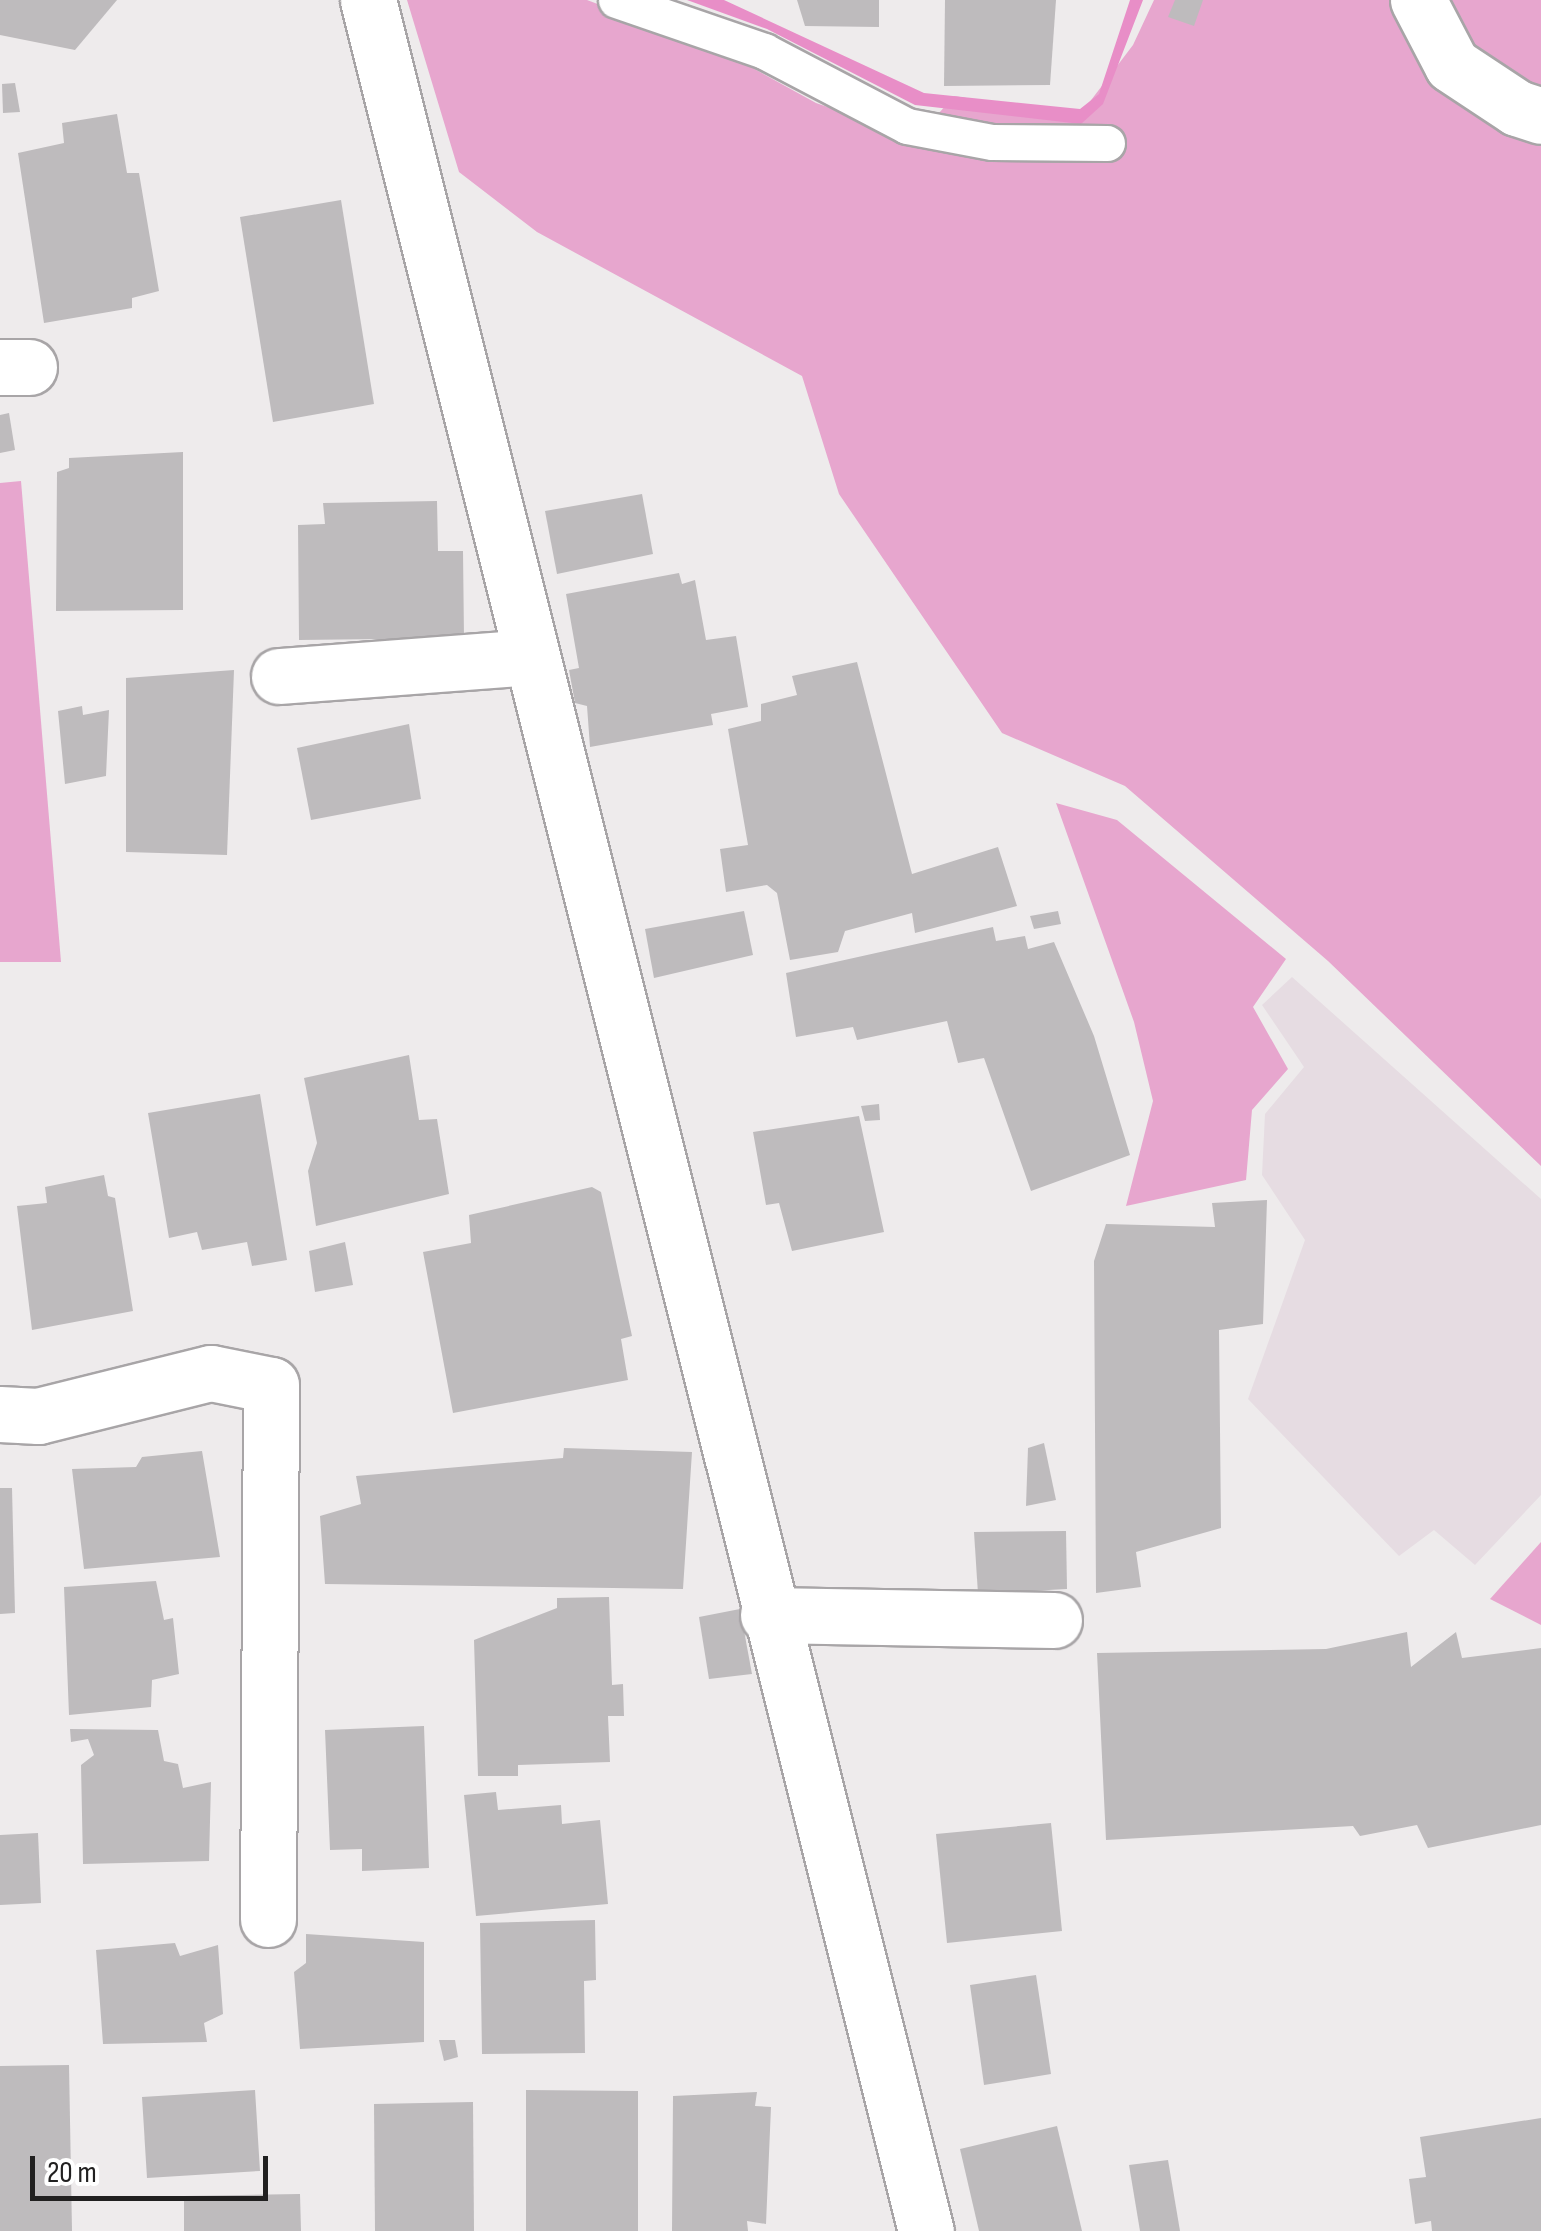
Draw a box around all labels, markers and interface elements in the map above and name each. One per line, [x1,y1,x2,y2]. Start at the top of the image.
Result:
scale bar [35,2136,272,2198]
text: 20 m [47,2155,97,2191]

